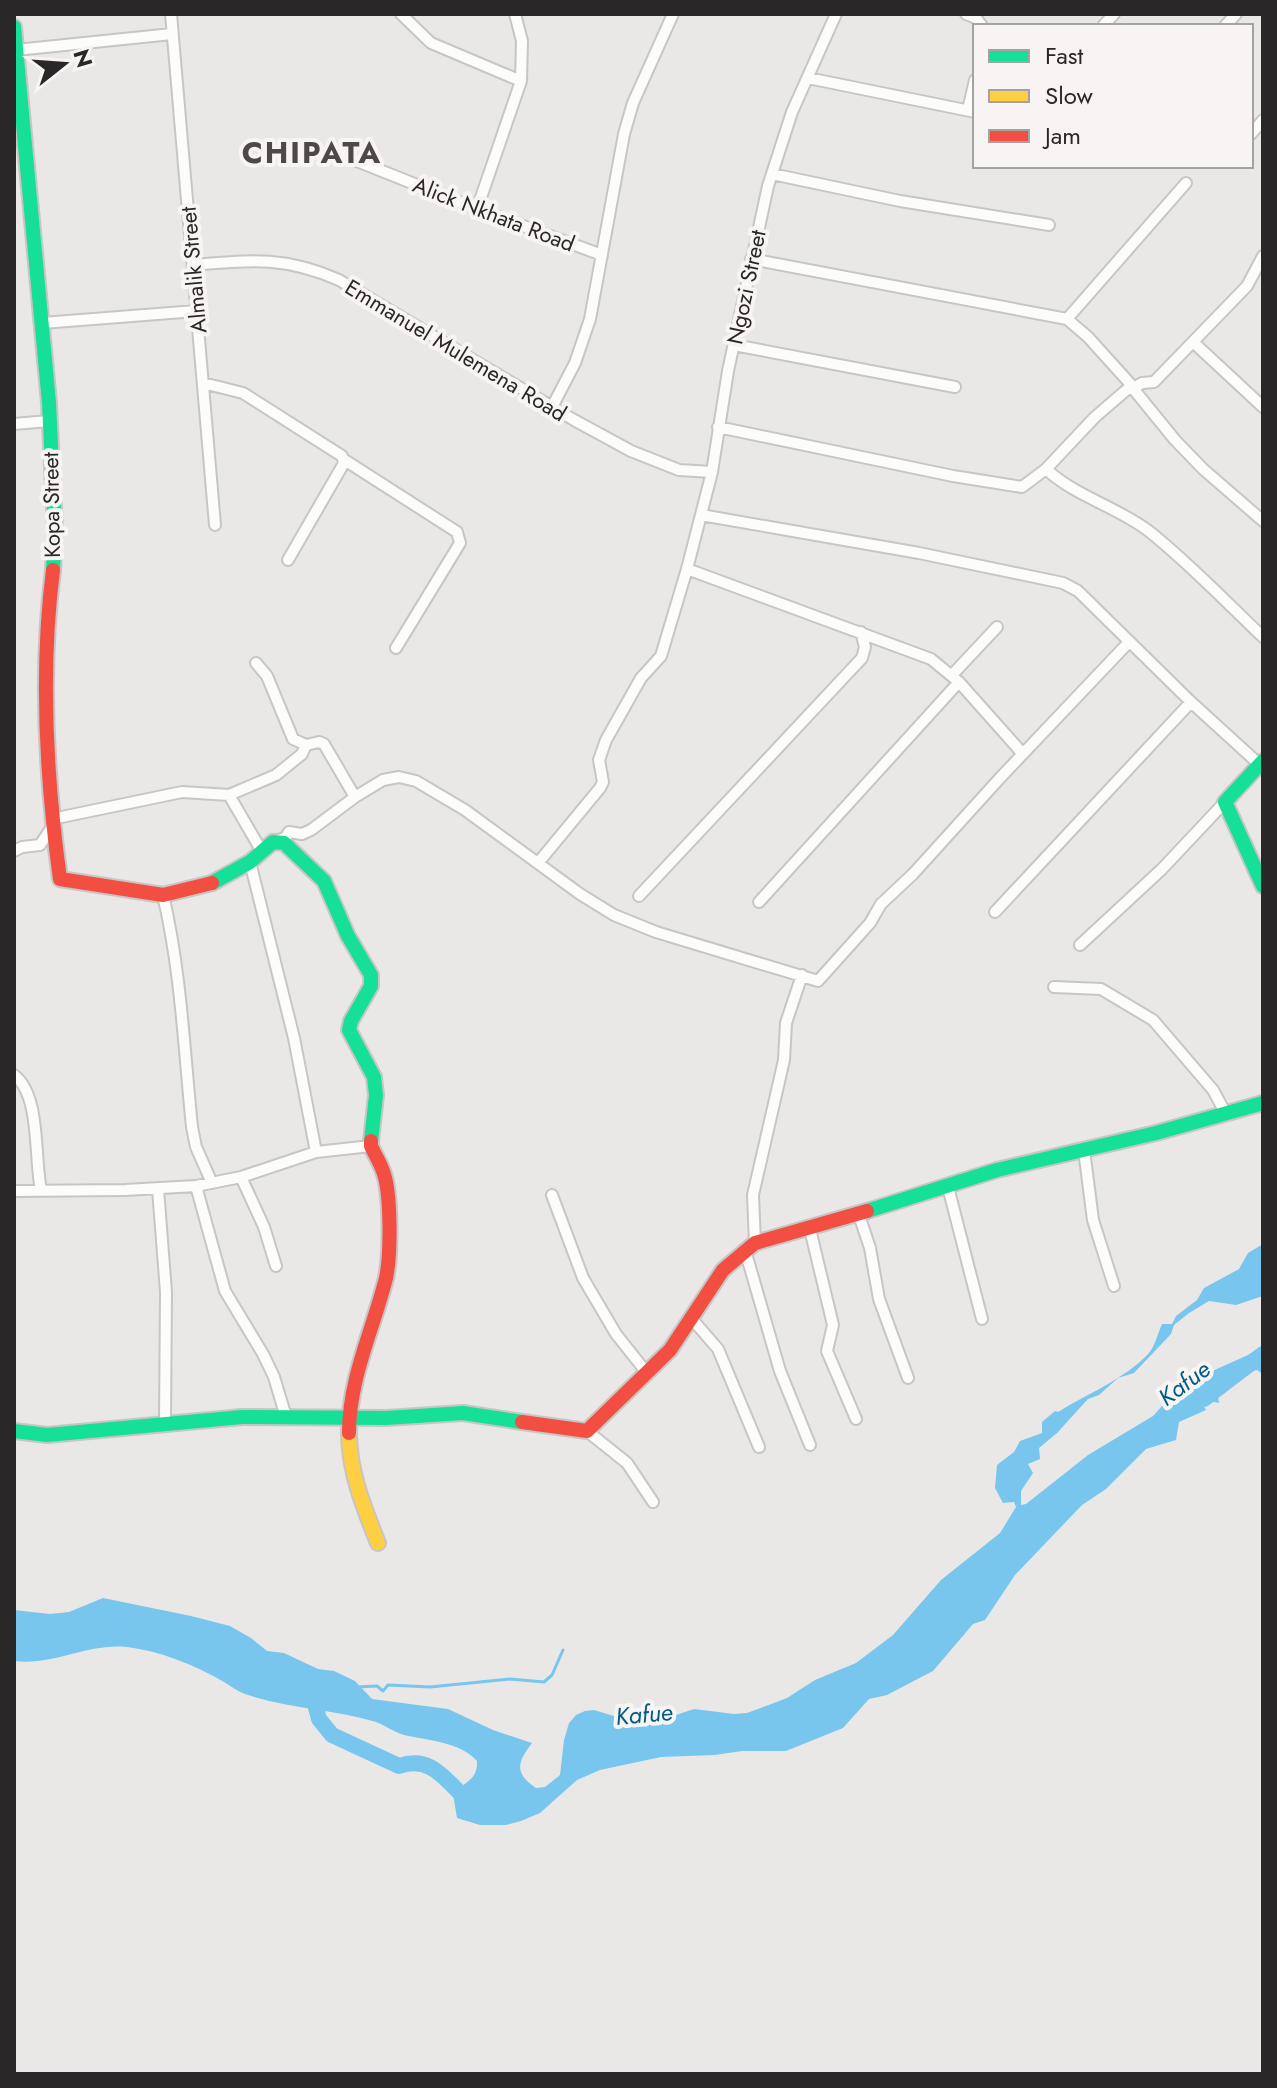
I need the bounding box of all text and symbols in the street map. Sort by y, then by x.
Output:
north arrow [24,24,104,104]
legend [973,24,1253,168]
text: Fast [1045,38,1083,73]
text: N [65,45,101,71]
text: Slow [1045,78,1093,113]
text: Jam [1042,118,1081,153]
district label: CHIPATA [242,131,382,174]
street label: Alick Nkhata Road [409,168,579,260]
street label: Almalik Street [171,205,214,335]
street label: Ngozi Street [718,226,774,347]
street label: Emmanuel Mulemena Road [339,271,573,429]
street label: Kopa Street [34,451,68,558]
water label: Kafue [1151,1352,1217,1414]
water label: Kafue [614,1694,674,1734]

